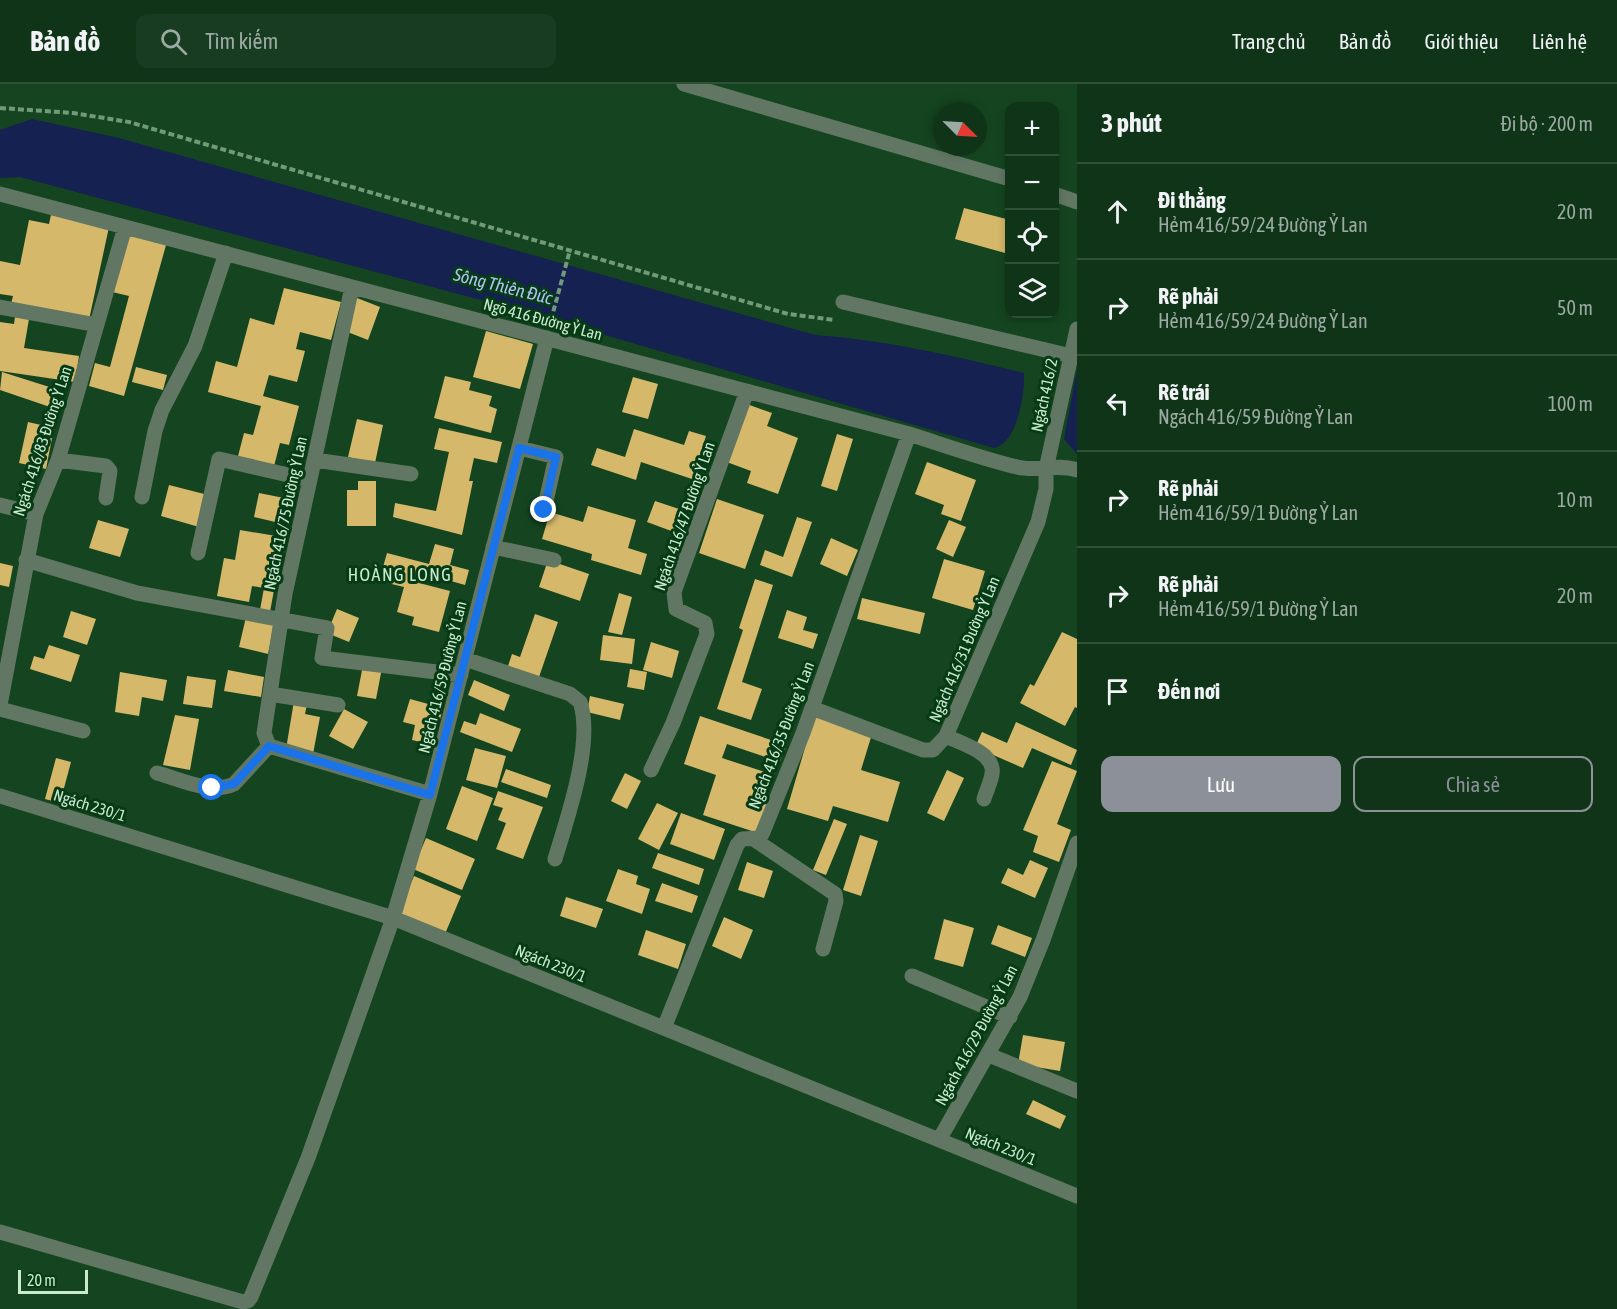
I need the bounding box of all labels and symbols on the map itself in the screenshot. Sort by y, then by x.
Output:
north arrow [933,102,987,156]
water label: Sông Thiên Đức [451,263,555,308]
street label: Ngõ 416 Đường Ỷ Lan [481,294,605,344]
street label: Ngách 416/2 [1027,357,1062,434]
street label: Ngách 416/83 Đường Ỷ Lan [8,364,76,518]
street label: Ngách 416/75 Đường Ỷ Lan [259,434,311,592]
street label: Ngách 416/47 Đường Ỷ Lan [649,439,719,593]
route end [530,496,556,522]
district label: HOÀNG LONG [348,564,452,585]
street label: Ngách 416/31 Đường Ỷ Lan [924,573,1004,725]
street label: Ngách 416/59 Đường Ỷ Lan [413,599,471,755]
street label: Ngách 416/35 Đường Ỷ Lan [744,658,818,812]
route start [198,774,224,800]
street label: Ngách 230/1 [51,785,128,825]
street label: Ngách 230/1 [513,941,589,986]
street label: Ngách 416/29 Đường Ỷ Lan [930,961,1022,1109]
street label: Ngách 230/1 [963,1124,1039,1169]
scale bar [18,1267,88,1294]

